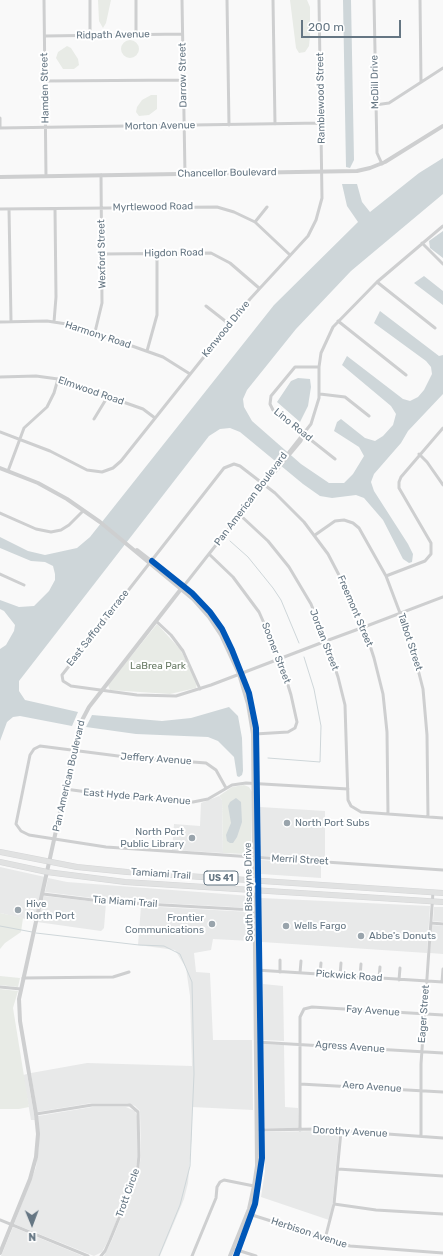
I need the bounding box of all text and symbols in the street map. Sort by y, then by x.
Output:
scale bar [303,12,403,38]
text: 200 m [308,20,344,34]
street label: Ridpath Avenue [76,28,150,42]
street label: Darrow Street [176,42,190,108]
street label: Ramblewood Street [314,52,328,144]
street label: Hamden Street [38,53,52,123]
street label: McDill Drive [369,55,381,109]
street label: Morton Avenue [125,119,195,133]
street label: Chancellor Boulevard [177,166,277,180]
street label: Myrtlewood Road [113,200,193,214]
street label: Wexford Street [95,219,109,289]
street label: Higdon Road [144,246,204,260]
street label: Kenwood Drive [200,298,252,360]
street label: Harmony Road [63,319,133,351]
street label: Elmwood Road [57,374,125,408]
street label: Lino Road [271,406,315,444]
street label: Pan American Boulevard [212,450,290,548]
street label: Freemont Street [335,573,375,649]
street label: East Safford Terrace [64,587,132,669]
street label: Jordan Street [307,608,341,672]
street label: Talbot Street [395,612,425,672]
street label: Sooner Street [259,621,293,685]
park label: LaBrea Park [130,660,186,672]
street label: Pan American Boulevard [50,719,88,833]
street label: Jeffery Avenue [120,751,192,767]
street label: East Hyde Park Avenue [83,786,191,808]
place label: North Port Subs [295,817,369,829]
marker: North Port Subs [282,818,292,828]
place label: North Port Public Library [120,826,184,850]
marker: North Port Public Library [187,833,197,843]
street label: South Biscayne Drive [242,842,256,942]
street label: Merril Street [271,853,329,867]
street label: Tamiami Trail [131,866,191,882]
road number: US 41 [204,871,238,885]
street label: Tia Miami Trail [92,894,158,910]
place label: Hive North Port [26,898,75,922]
marker: Hive North Port [13,905,23,915]
place label: Frontier Communications [125,912,204,936]
marker: Frontier Communications [207,919,217,929]
place label: Wells Fargo [294,920,346,932]
marker: Wells Fargo [281,921,291,931]
place label: Abbe's Donuts [369,930,436,942]
marker: Abbe's Donuts [356,931,366,941]
street label: Pickwick Road [315,968,383,984]
street label: Eager Street [416,984,432,1044]
street label: Fay Avenue [346,1003,400,1019]
street label: Agress Avenue [315,1039,385,1055]
street label: Aero Avenue [342,1079,402,1095]
street label: Dorothy Avenue [312,1124,388,1140]
street label: Trott Circle [114,1167,142,1219]
north arrow [12,1204,52,1244]
street label: Herbison Avenue [269,1215,349,1251]
text: N [28,1230,36,1243]

